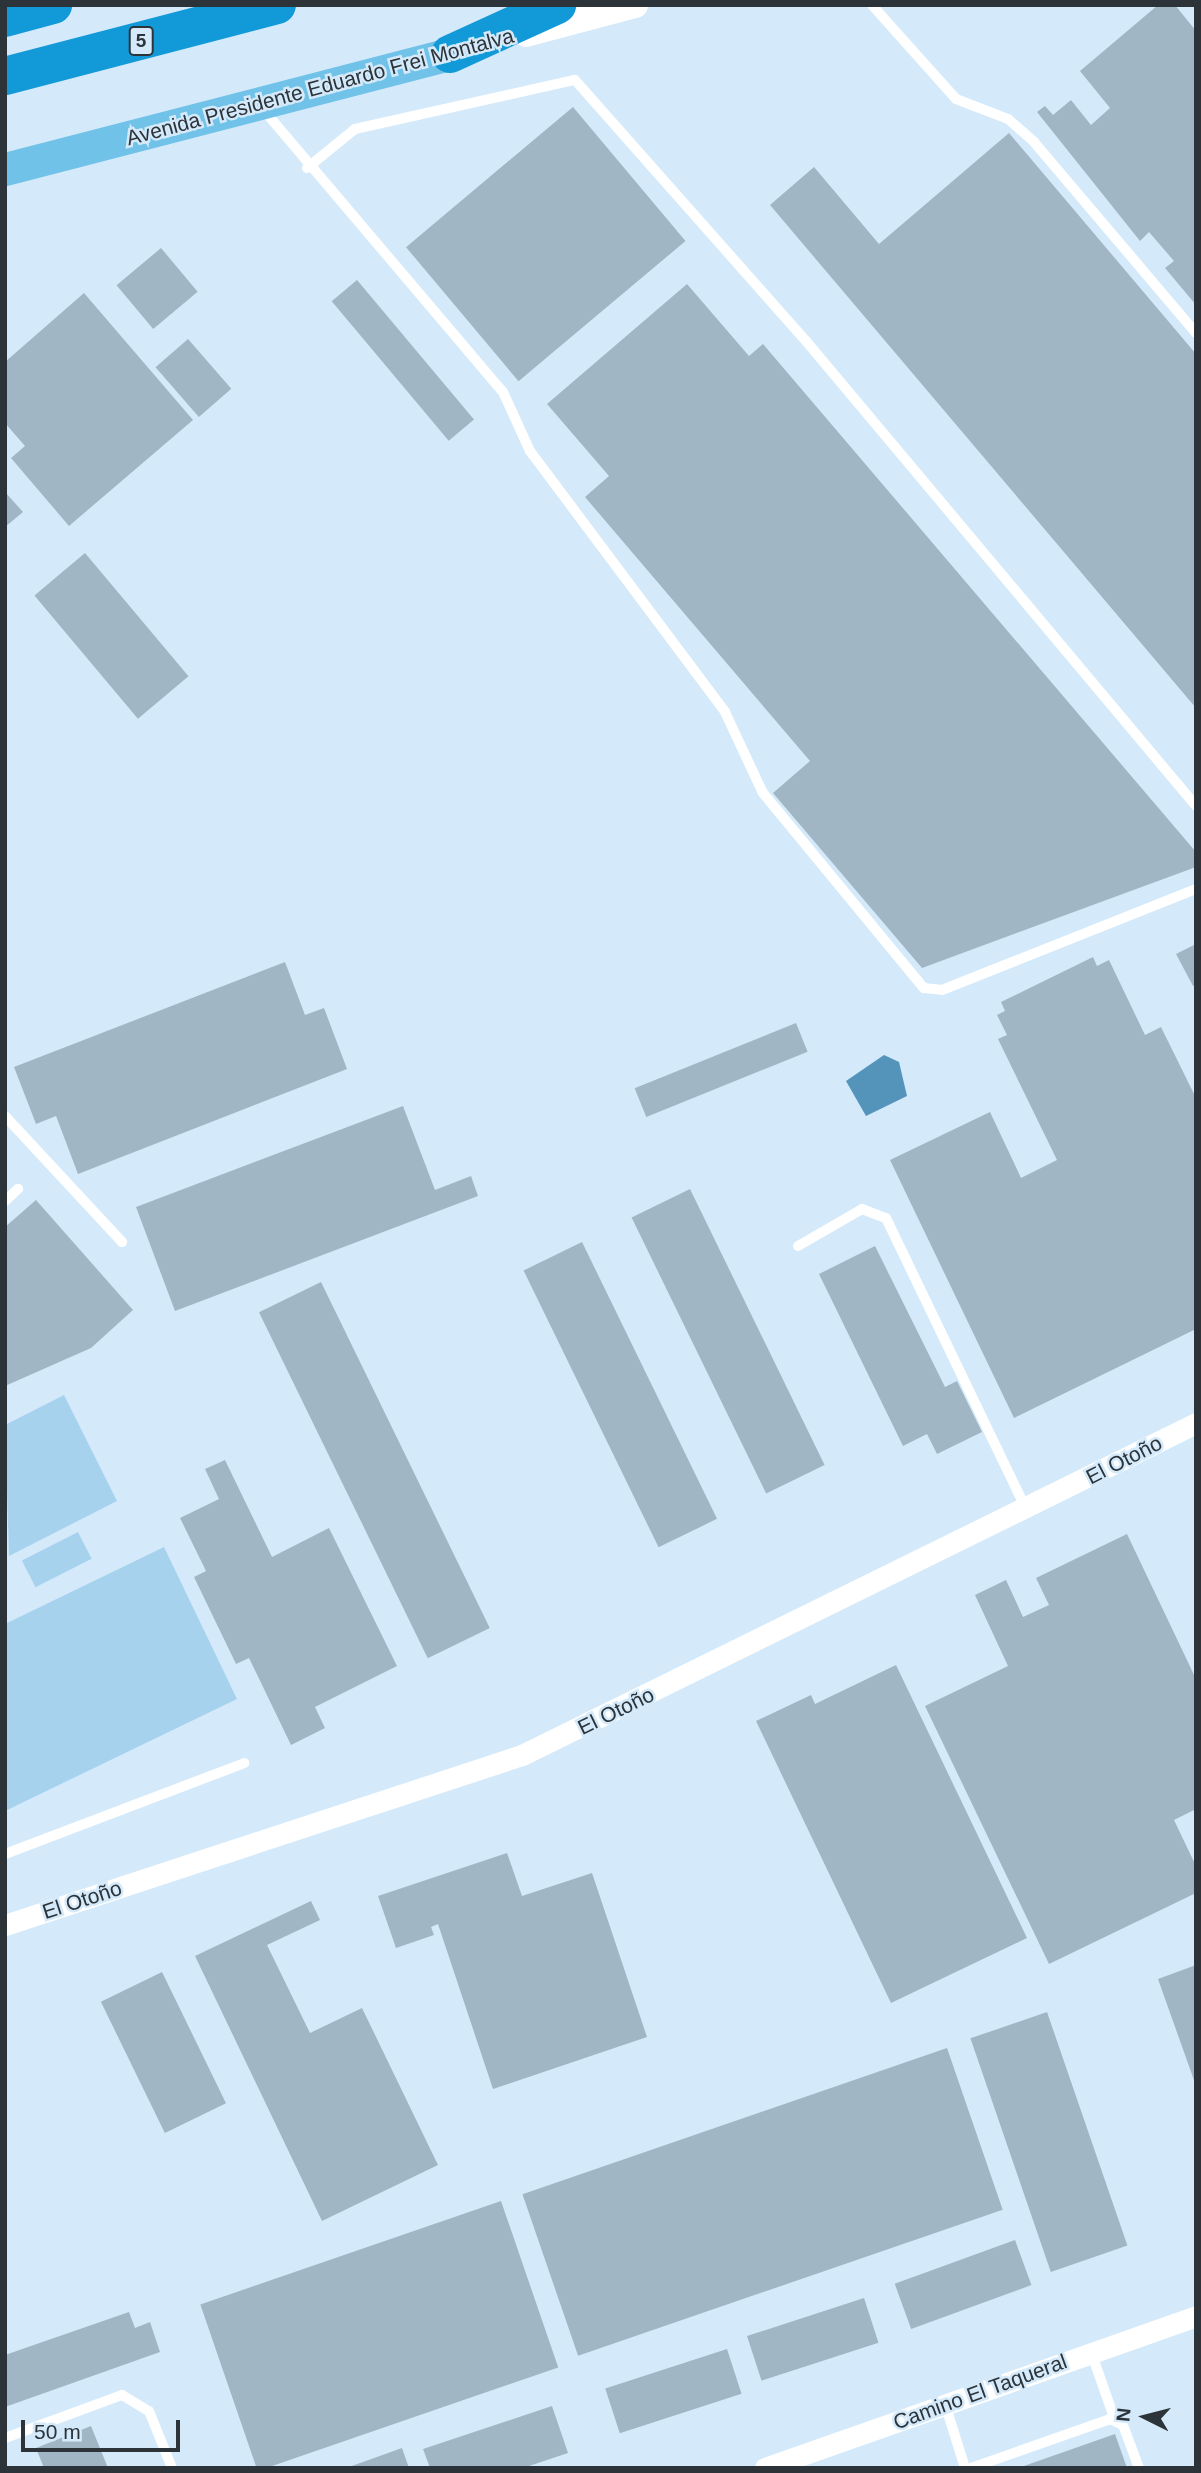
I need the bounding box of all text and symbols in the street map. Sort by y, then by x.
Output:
street label: Avenida Presidente Eduardo Frei Montalva [124,23,516,151]
road number: 5 [127,25,155,56]
street label: El Otoño [1082,1430,1166,1490]
street label: El Otoño [574,1682,658,1740]
street label: El Otoño [39,1875,125,1925]
street label: Camino El Taqueral [890,2349,1070,2435]
north arrow [1110,2382,1180,2452]
scale bar [24,2406,184,2450]
text: N [1112,2407,1135,2423]
text: 50 m [34,2420,81,2443]

